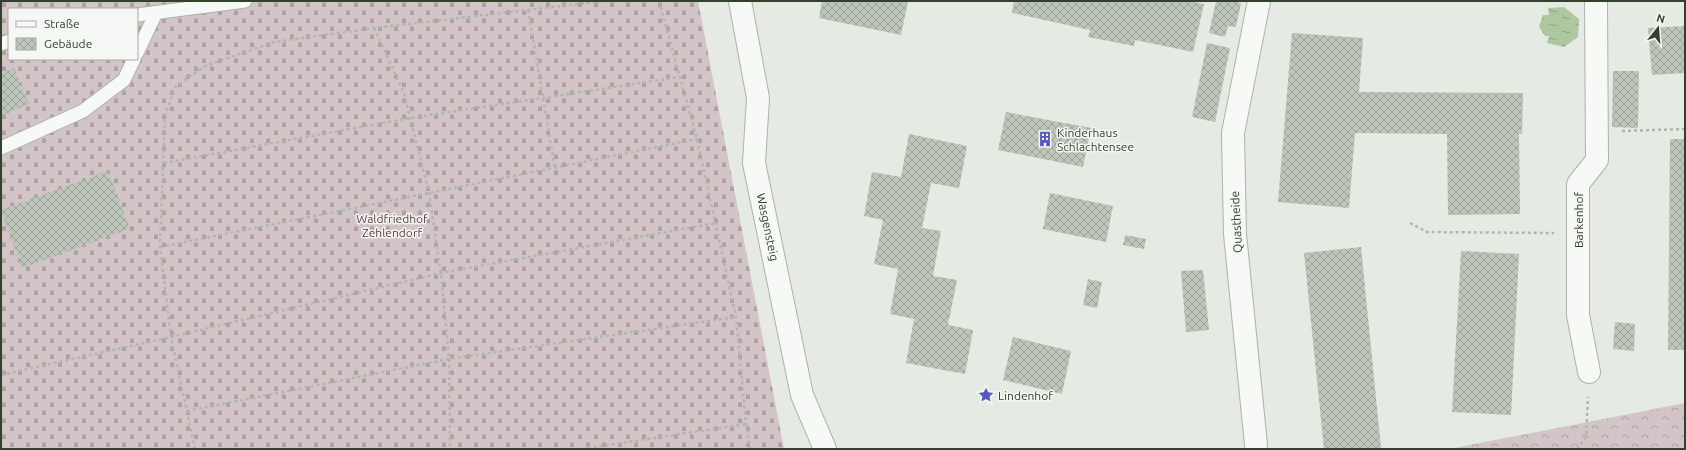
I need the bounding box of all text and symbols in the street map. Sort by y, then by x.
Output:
legend [8,8,138,60]
north arrow [1638,8,1678,48]
text: N [1655,11,1667,25]
text: Straße [44,17,80,30]
text: Gebäude [44,37,92,50]
place label: Kinderhaus Schlachtensee [1057,126,1134,153]
building icon: Kinderhaus Schlachtensee [1036,130,1054,148]
street label: Quastheide [1228,191,1244,253]
street label: Wasgensteig [754,192,782,262]
street label: Barkenhof [1572,192,1585,248]
park label: Waldfriedhof Zehlendorf [356,212,428,239]
place icon: Lindenhof [977,386,995,404]
place label: Lindenhof [998,389,1053,402]

